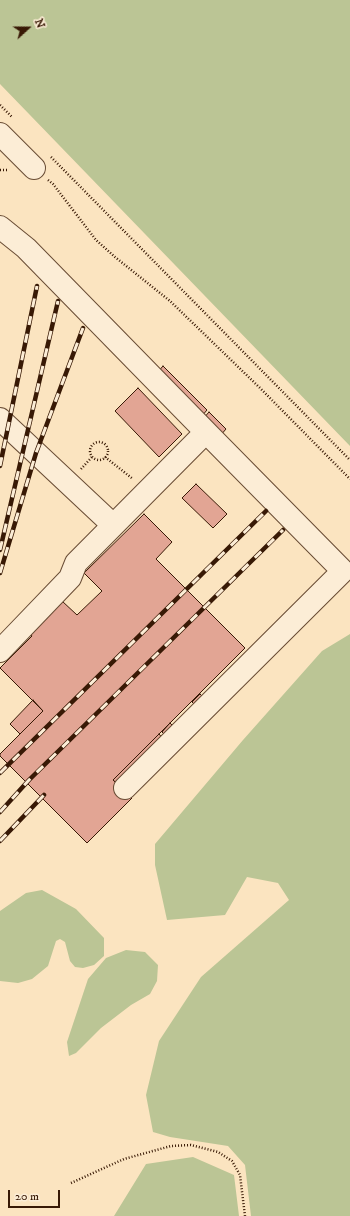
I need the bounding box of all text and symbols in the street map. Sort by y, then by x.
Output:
north arrow [8,8,48,48]
text: N [31,17,47,30]
scale bar [10,1182,62,1208]
text: 20 m [15,1189,39,1204]

